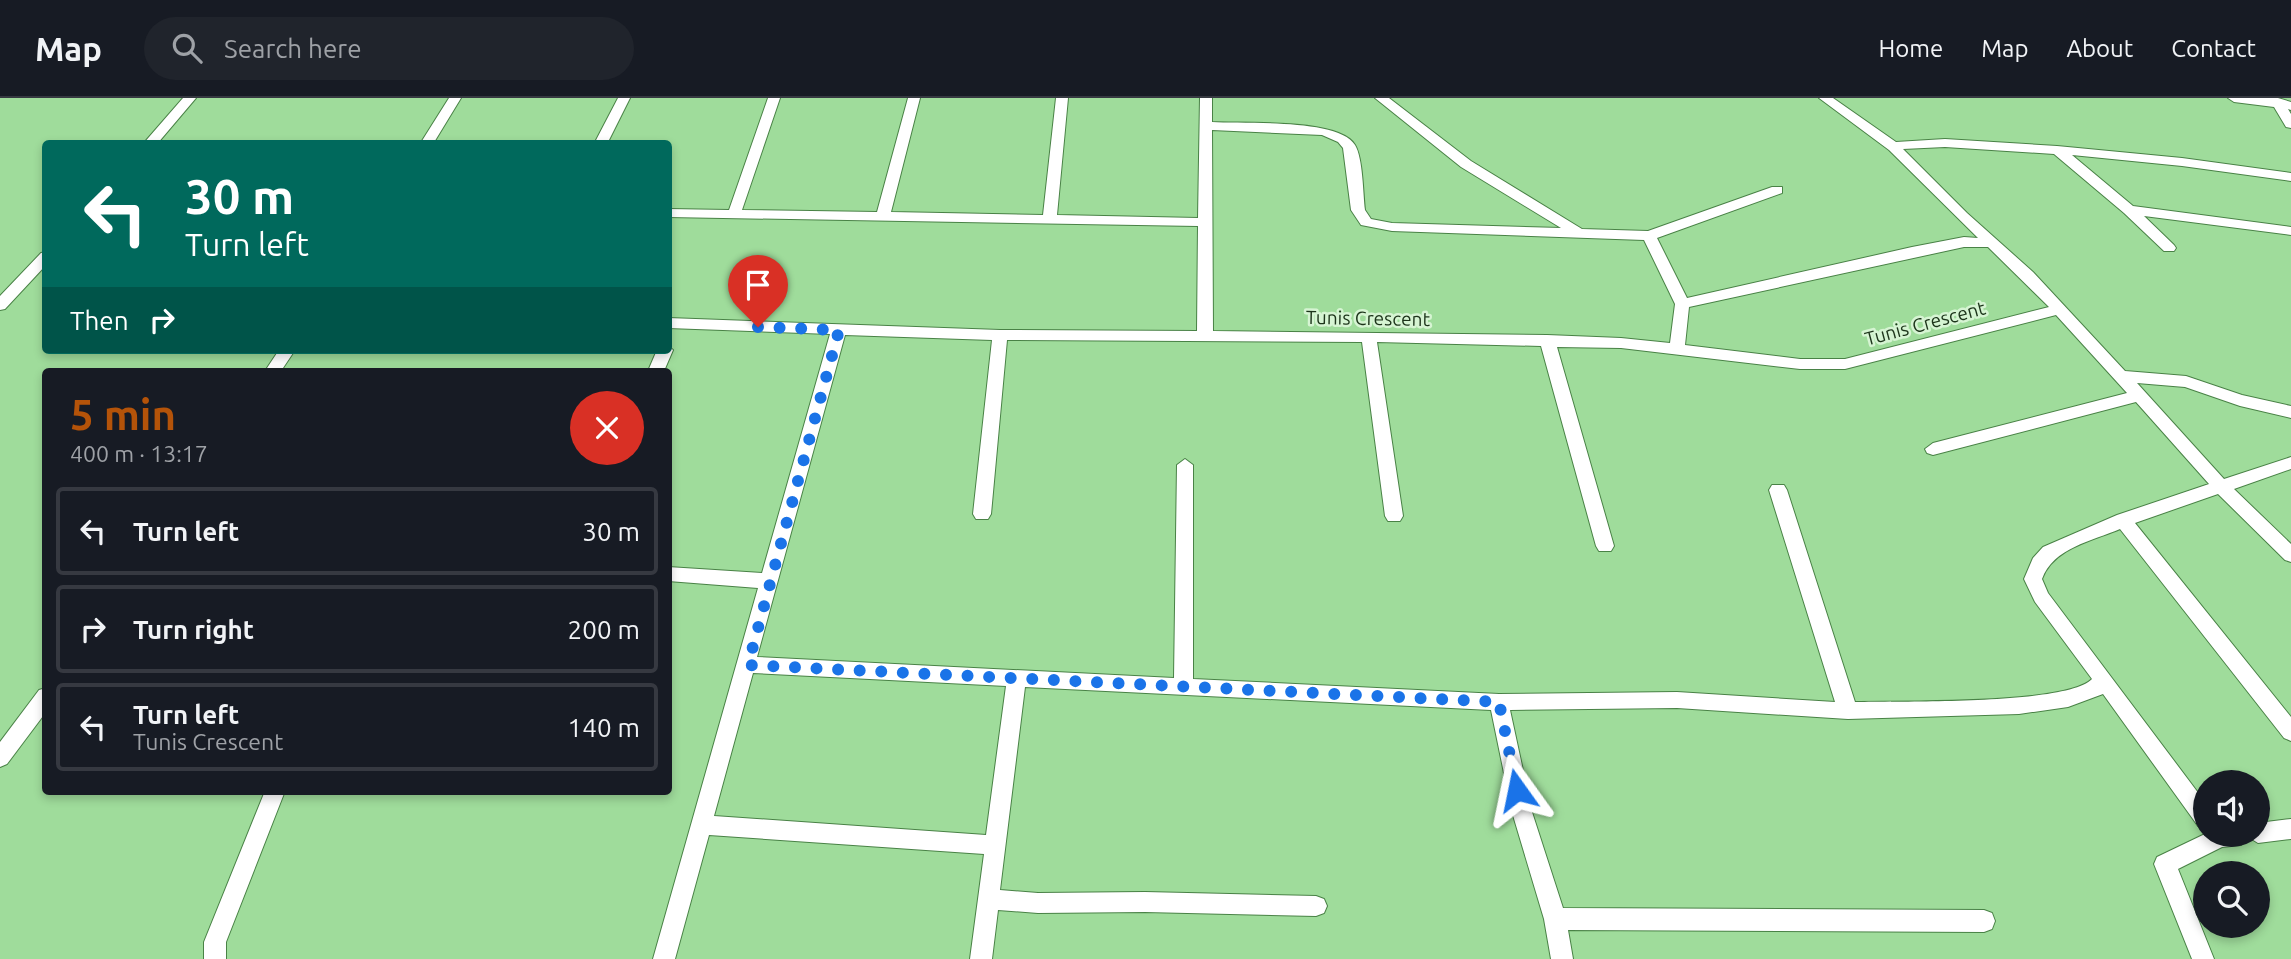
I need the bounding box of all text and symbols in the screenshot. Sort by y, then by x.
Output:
search box [144,17,634,80]
icon: search [168,29,206,67]
text: Map [35,30,102,67]
text: Search here [224,34,362,63]
text: Home [1878,35,1943,62]
text: Map [1981,35,2028,62]
text: About [2066,35,2133,62]
text: Contact [2171,35,2256,62]
icon: left [70,168,161,259]
text: 30 m [185,168,294,223]
text: Turn left [185,226,309,262]
pin [728,255,788,327]
icon: arrive [739,266,777,304]
street label: Tunis Crescent [1862,296,1988,350]
icon: right [143,301,181,339]
text: Then [70,306,129,335]
street label: Tunis Crescent [1306,306,1431,330]
text: 5 min [70,391,176,438]
button: close [570,391,644,465]
text: 400 m · 13:17 [70,441,208,466]
icon: left [74,512,112,550]
text: Turn left [133,517,239,546]
text: 30 m [582,517,640,546]
icon: right [74,610,112,648]
text: Turn right [133,615,254,644]
text: 200 m [568,615,640,644]
text: Turn left [133,700,239,729]
icon: left [74,708,112,746]
text: 140 m [568,713,640,742]
text: Tunis Crescent [133,729,283,754]
position arrow [1480,753,1554,827]
map controls [2193,770,2270,938]
button: sound [2193,770,2270,847]
button: search [2193,861,2270,938]

